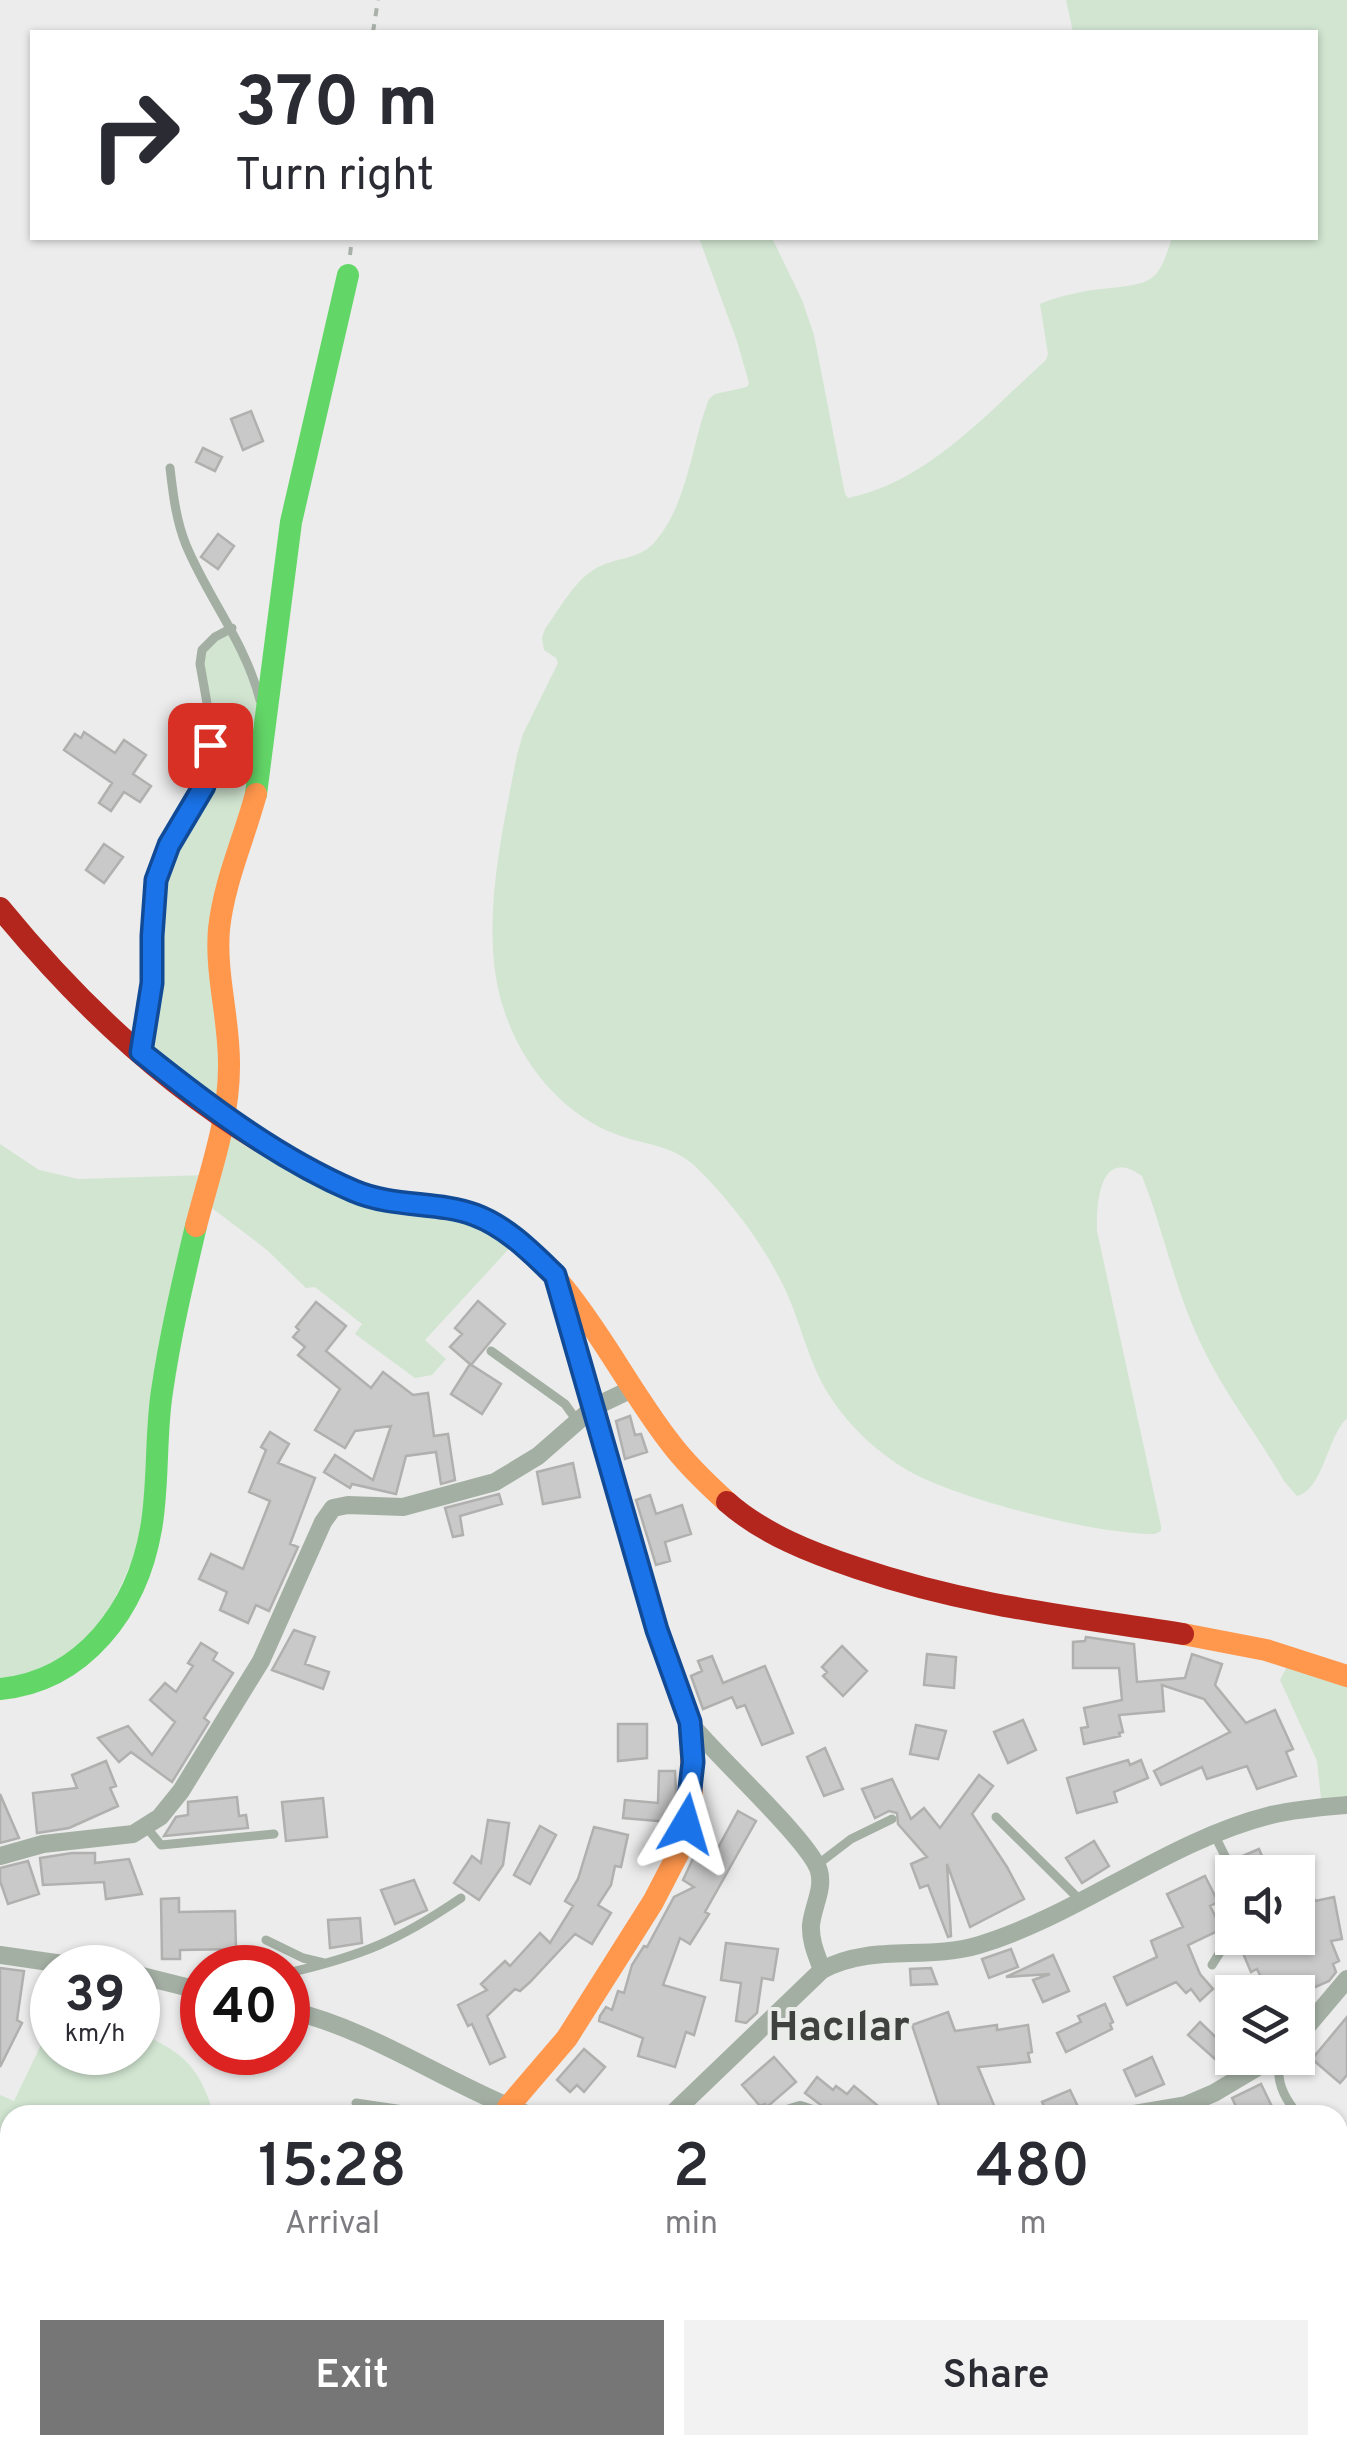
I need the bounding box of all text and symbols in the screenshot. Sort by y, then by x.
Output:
text: 370 m [235,62,438,151]
icon: right [70,70,200,200]
text: Turn right [235,149,434,206]
pin [168,703,253,788]
icon: arrive [183,718,238,773]
position arrow [634,1772,738,1876]
map controls [1215,1855,1315,2075]
button: sound [1215,1855,1315,1955]
speed limit sign: 40 [180,1945,310,2075]
text: 39 [65,1966,125,2029]
button: layers [1215,1975,1315,2075]
district label: Hacılar [768,2003,910,2056]
text: km/h [65,2019,125,2051]
text: 15:28 [258,2132,407,2208]
text: 2 [673,2132,710,2208]
text: 480 [976,2132,1090,2208]
text: Arrival [285,2205,380,2245]
text: min [665,2205,718,2245]
text: m [1019,2205,1047,2245]
button: Exit [40,2320,664,2435]
button: Share [684,2320,1308,2435]

